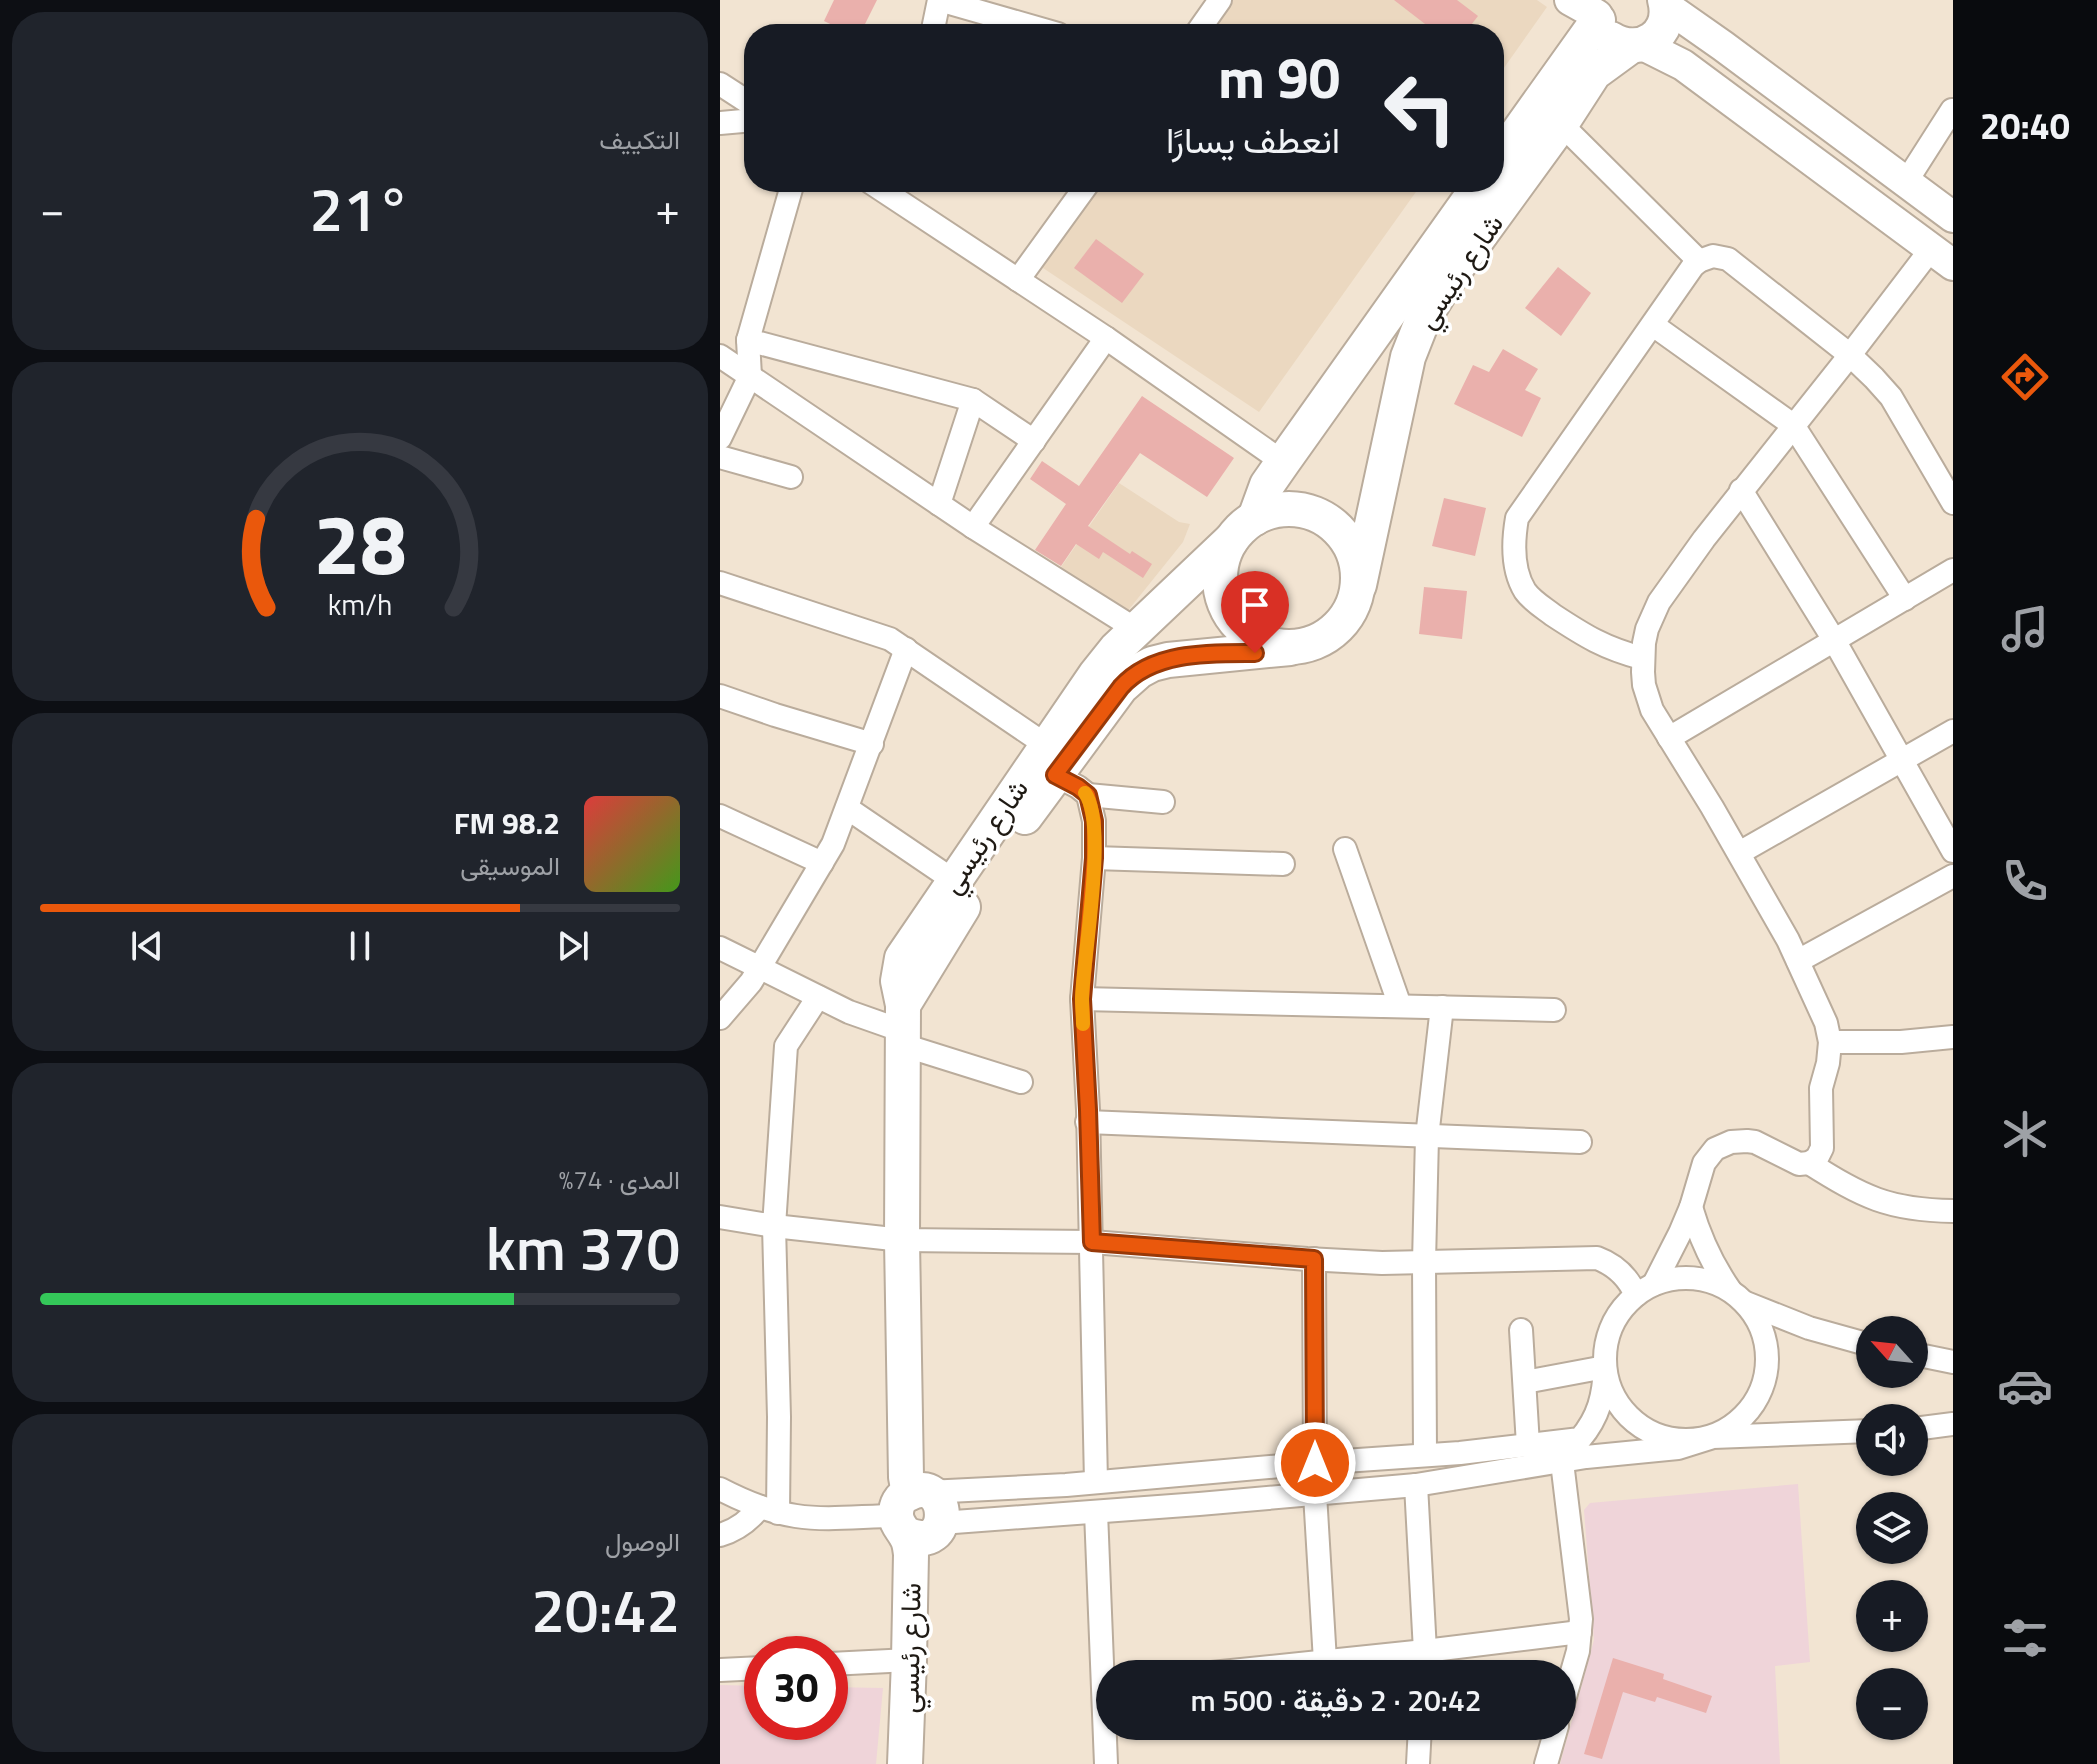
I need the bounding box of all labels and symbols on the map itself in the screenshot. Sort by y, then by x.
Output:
street label: شارع رئيسي [1405,205,1515,338]
pin [1221,571,1289,653]
street label: شارع رئيسي [930,770,1040,903]
north arrow [1856,1316,1928,1388]
position arrow [1273,1421,1357,1505]
street label: شارع رئيسي [886,1582,934,1714]
speed limit sign: 30 [744,1636,848,1740]

